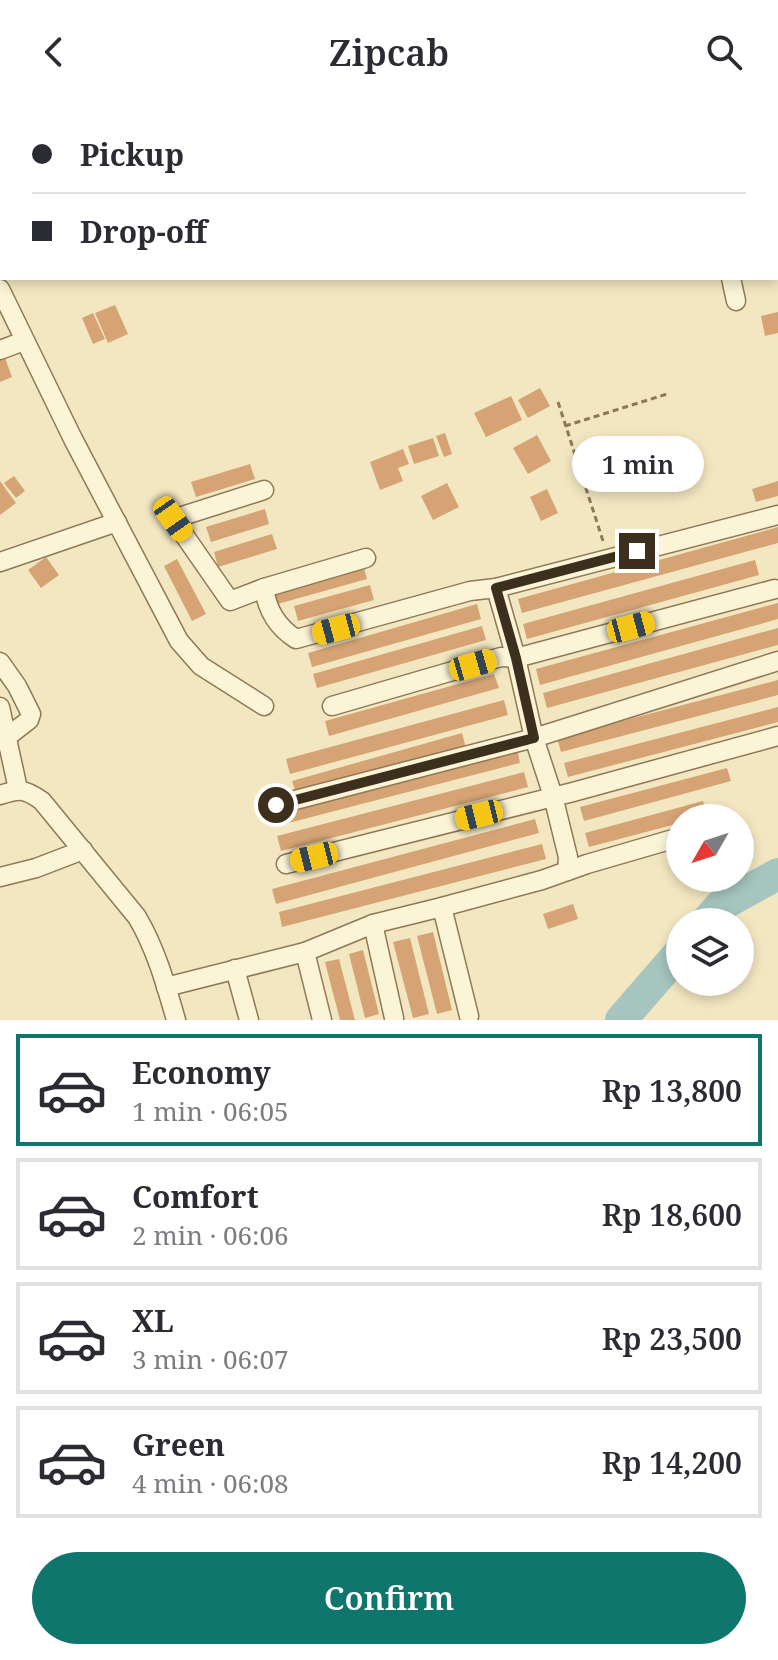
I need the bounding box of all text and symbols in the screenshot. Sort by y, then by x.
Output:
text: Zipcab [329,28,449,77]
icon: back [32,30,76,74]
icon: search [702,30,746,74]
text: Pickup [80,134,184,175]
text: Drop-off [80,211,207,252]
callout: 1 min [571,435,703,491]
text: 1 min [602,446,674,482]
car [149,492,197,546]
route end [619,533,655,569]
car [605,609,657,645]
car [310,611,362,647]
car [447,647,499,683]
route start [258,787,294,823]
car [453,798,505,832]
north arrow [666,804,754,892]
map controls [666,804,754,996]
car [288,840,340,874]
button: layers [666,908,754,996]
text: Economy [132,1052,271,1093]
icon: car [36,1054,108,1126]
text: Rp 13,800 [602,1070,742,1111]
text: 1 min · 06:05 [132,1093,289,1129]
text: Comfort [132,1176,259,1217]
icon: car [36,1178,108,1250]
text: Rp 18,600 [602,1194,742,1235]
text: 2 min · 06:06 [132,1217,289,1253]
text: XL [132,1300,174,1341]
icon: car [36,1302,108,1374]
text: Rp 23,500 [602,1318,742,1359]
text: 3 min · 06:07 [132,1341,289,1377]
text: Green [132,1424,225,1465]
icon: car [36,1426,108,1498]
text: Rp 14,200 [602,1442,742,1483]
text: 4 min · 06:08 [132,1465,289,1501]
button: Confirm [32,1552,746,1644]

